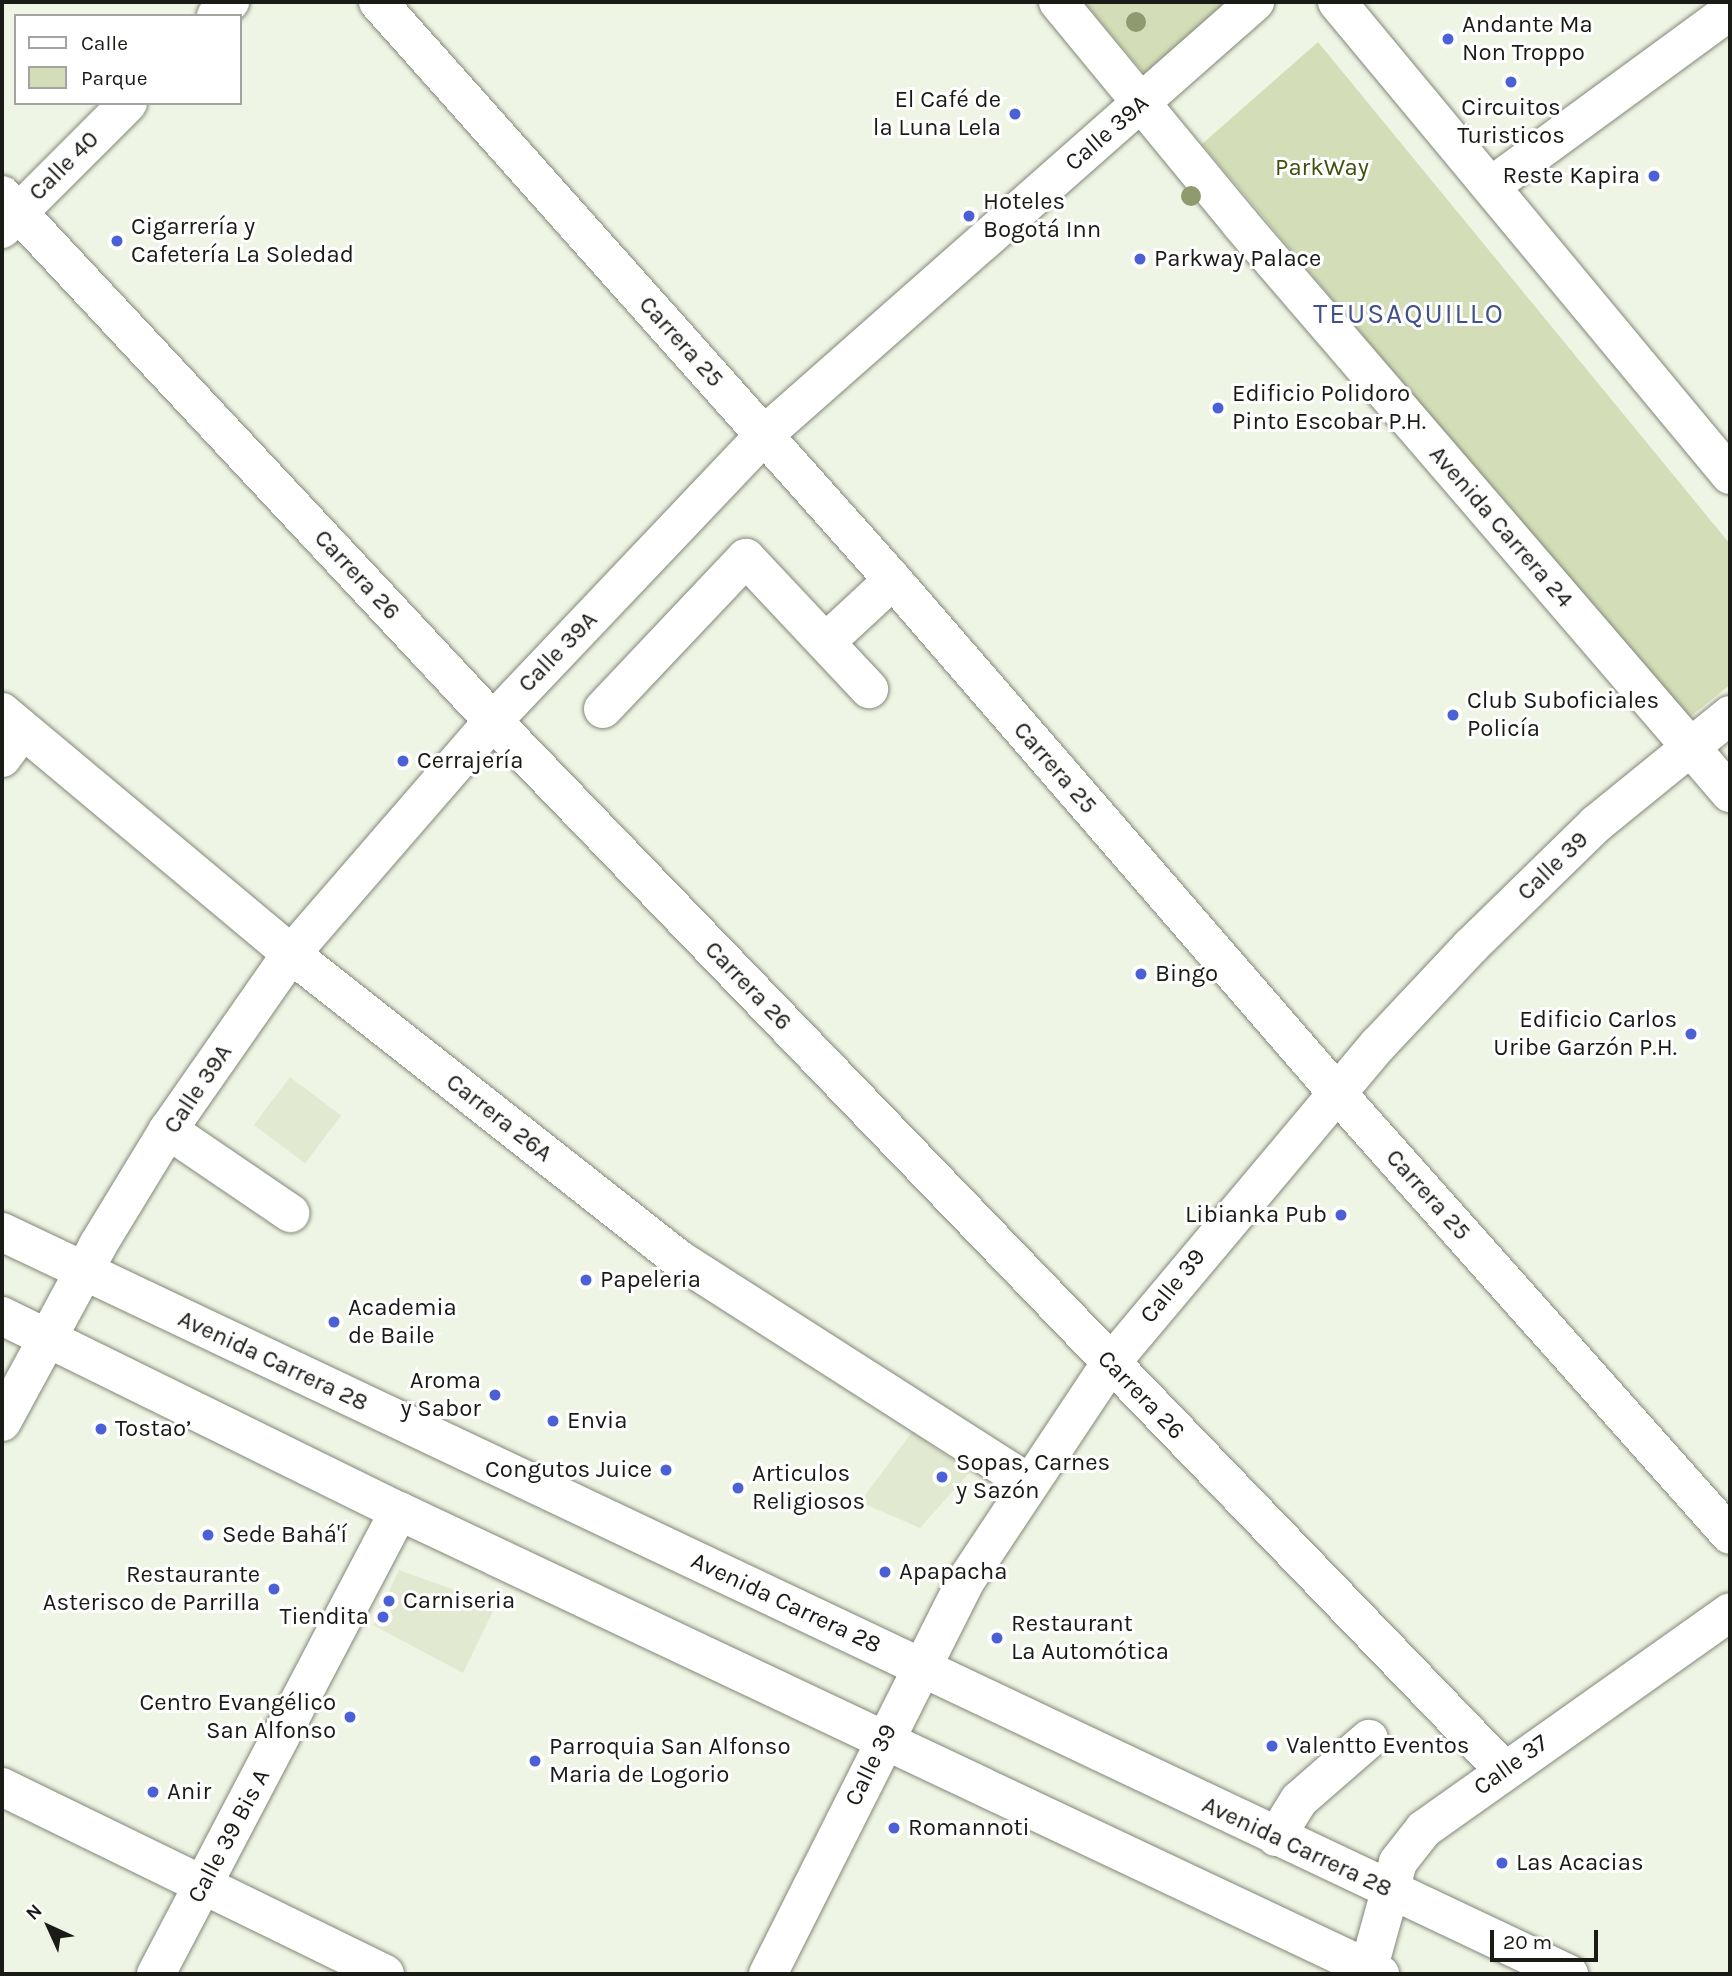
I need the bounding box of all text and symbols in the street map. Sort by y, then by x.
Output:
place label: Andante Ma Non Troppo [1462,11,1593,67]
legend [14,14,242,105]
text: Calle [81,31,128,55]
marker: Andante Ma Non Troppo [1440,31,1456,47]
text: Parque [81,66,148,90]
marker: Circuitos Turisticos [1503,74,1519,90]
place label: El Café de la Luna Lela [873,86,1001,142]
street label: Calle 39A [1059,89,1155,177]
place label: Circuitos Turisticos [1457,94,1565,150]
marker: El Café de la Luna Lela [1007,106,1023,122]
street label: Calle 40 [23,125,105,207]
park label: ParkWay [1275,154,1369,182]
place label: Reste Kapira [1502,162,1640,190]
marker: Reste Kapira [1646,168,1662,184]
place label: Hoteles Bogotá Inn [983,188,1101,244]
marker: Hoteles Bogotá Inn [961,208,977,224]
place label: Cigarrería y Cafetería La Soledad [131,213,354,269]
marker: Cigarrería y Cafetería La Soledad [109,233,125,249]
place label: Parkway Palace [1154,245,1321,273]
marker: Parkway Palace [1132,251,1148,267]
street label: Carrera 25 [633,291,729,393]
district label: TEUSAQUILLO [1315,297,1503,331]
place label: Edificio Polidoro Pinto Escobar P.H. [1232,380,1426,436]
marker: Edificio Polidoro Pinto Escobar P.H. [1210,400,1226,416]
street label: Avenida Carrera 24 [1423,440,1579,614]
street label: Carrera 26 [308,524,406,626]
street label: Calle 39A [512,606,604,698]
place label: Club Suboficiales Policía [1467,687,1659,743]
marker: Club Suboficiales Policía [1445,707,1461,723]
street label: Carrera 25 [1007,716,1103,820]
place label: Cerrajería [417,747,523,775]
marker: Cerrajería [395,753,411,769]
street label: Calle 39 [1512,825,1594,907]
street label: Carrera 26 [698,935,798,1037]
place label: Bingo [1155,960,1218,988]
marker: Bingo [1133,966,1149,982]
place label: Edificio Carlos Uribe Garzón P.H. [1493,1006,1677,1062]
marker: Edificio Carlos Uribe Garzón P.H. [1683,1026,1699,1042]
street label: Calle 39A [158,1039,238,1139]
street label: Carrera 26A [440,1068,558,1168]
street label: Carrera 25 [1380,1144,1476,1246]
place label: Libianka Pub [1185,1201,1327,1229]
marker: Libianka Pub [1333,1207,1349,1223]
street label: Calle 39 [1134,1243,1212,1329]
place label: Papeleria [600,1266,701,1294]
marker: Papeleria [578,1272,594,1288]
place label: Academia de Baile [348,1294,457,1350]
street label: Avenida Carrera 28 [173,1304,373,1418]
marker: Academia de Baile [326,1314,342,1330]
street label: Carrera 26 [1091,1344,1191,1446]
place label: Aroma y Sabor [400,1367,481,1423]
marker: Aroma y Sabor [487,1387,503,1403]
place label: Envia [567,1407,627,1435]
marker: Envia [545,1413,561,1429]
place label: Tostao’ [115,1415,191,1443]
marker: Tostao’ [93,1421,109,1437]
place label: Sopas, Carnes y Sazón [956,1449,1110,1505]
place label: Congutos Juice [485,1456,652,1484]
place label: Articulos Religiosos [752,1460,865,1516]
marker: Congutos Juice [658,1462,674,1478]
marker: Sopas, Carnes y Sazón [934,1469,950,1485]
marker: Articulos Religiosos [730,1480,746,1496]
place label: Sede Bahá'í [222,1521,347,1549]
marker: Sede Bahá'í [200,1527,216,1543]
street label: Avenida Carrera 28 [686,1546,886,1660]
place label: Apapacha [899,1558,1007,1586]
place label: Restaurante Asterisco de Parrilla [43,1561,260,1617]
marker: Apapacha [877,1564,893,1580]
marker: Restaurante Asterisco de Parrilla [266,1581,282,1597]
place label: Carniseria [403,1587,515,1615]
marker: Carniseria [381,1593,397,1609]
place label: Tiendita [279,1603,369,1631]
marker: Tiendita [375,1609,391,1625]
place label: Restaurant La Automótica [1011,1610,1169,1666]
marker: Restaurant La Automótica [989,1630,1005,1646]
place label: Centro Evangélico San Alfonso [139,1689,336,1745]
marker: Centro Evangélico San Alfonso [342,1709,358,1725]
street label: Calle 39 [839,1719,903,1811]
street label: Calle 37 [1468,1728,1554,1802]
place label: Valentto Eventos [1286,1732,1469,1760]
place label: Parroquia San Alfonso Maria de Logorio [549,1733,791,1789]
marker: Valentto Eventos [1264,1738,1280,1754]
marker: Parroquia San Alfonso Maria de Logorio [527,1753,543,1769]
street label: Calle 39 Bis A [182,1764,276,1908]
place label: Anir [167,1778,211,1806]
marker: Anir [145,1784,161,1800]
street label: Avenida Carrera 28 [1197,1790,1397,1904]
place label: Romannoti [908,1814,1030,1842]
marker: Romannoti [886,1820,902,1836]
place label: Las Acacias [1516,1849,1643,1877]
marker: Las Acacias [1494,1855,1510,1871]
north arrow [14,1892,84,1962]
text: N [22,1900,47,1925]
scale bar [1494,1916,1602,1960]
text: 20 m [1503,1930,1552,1954]

